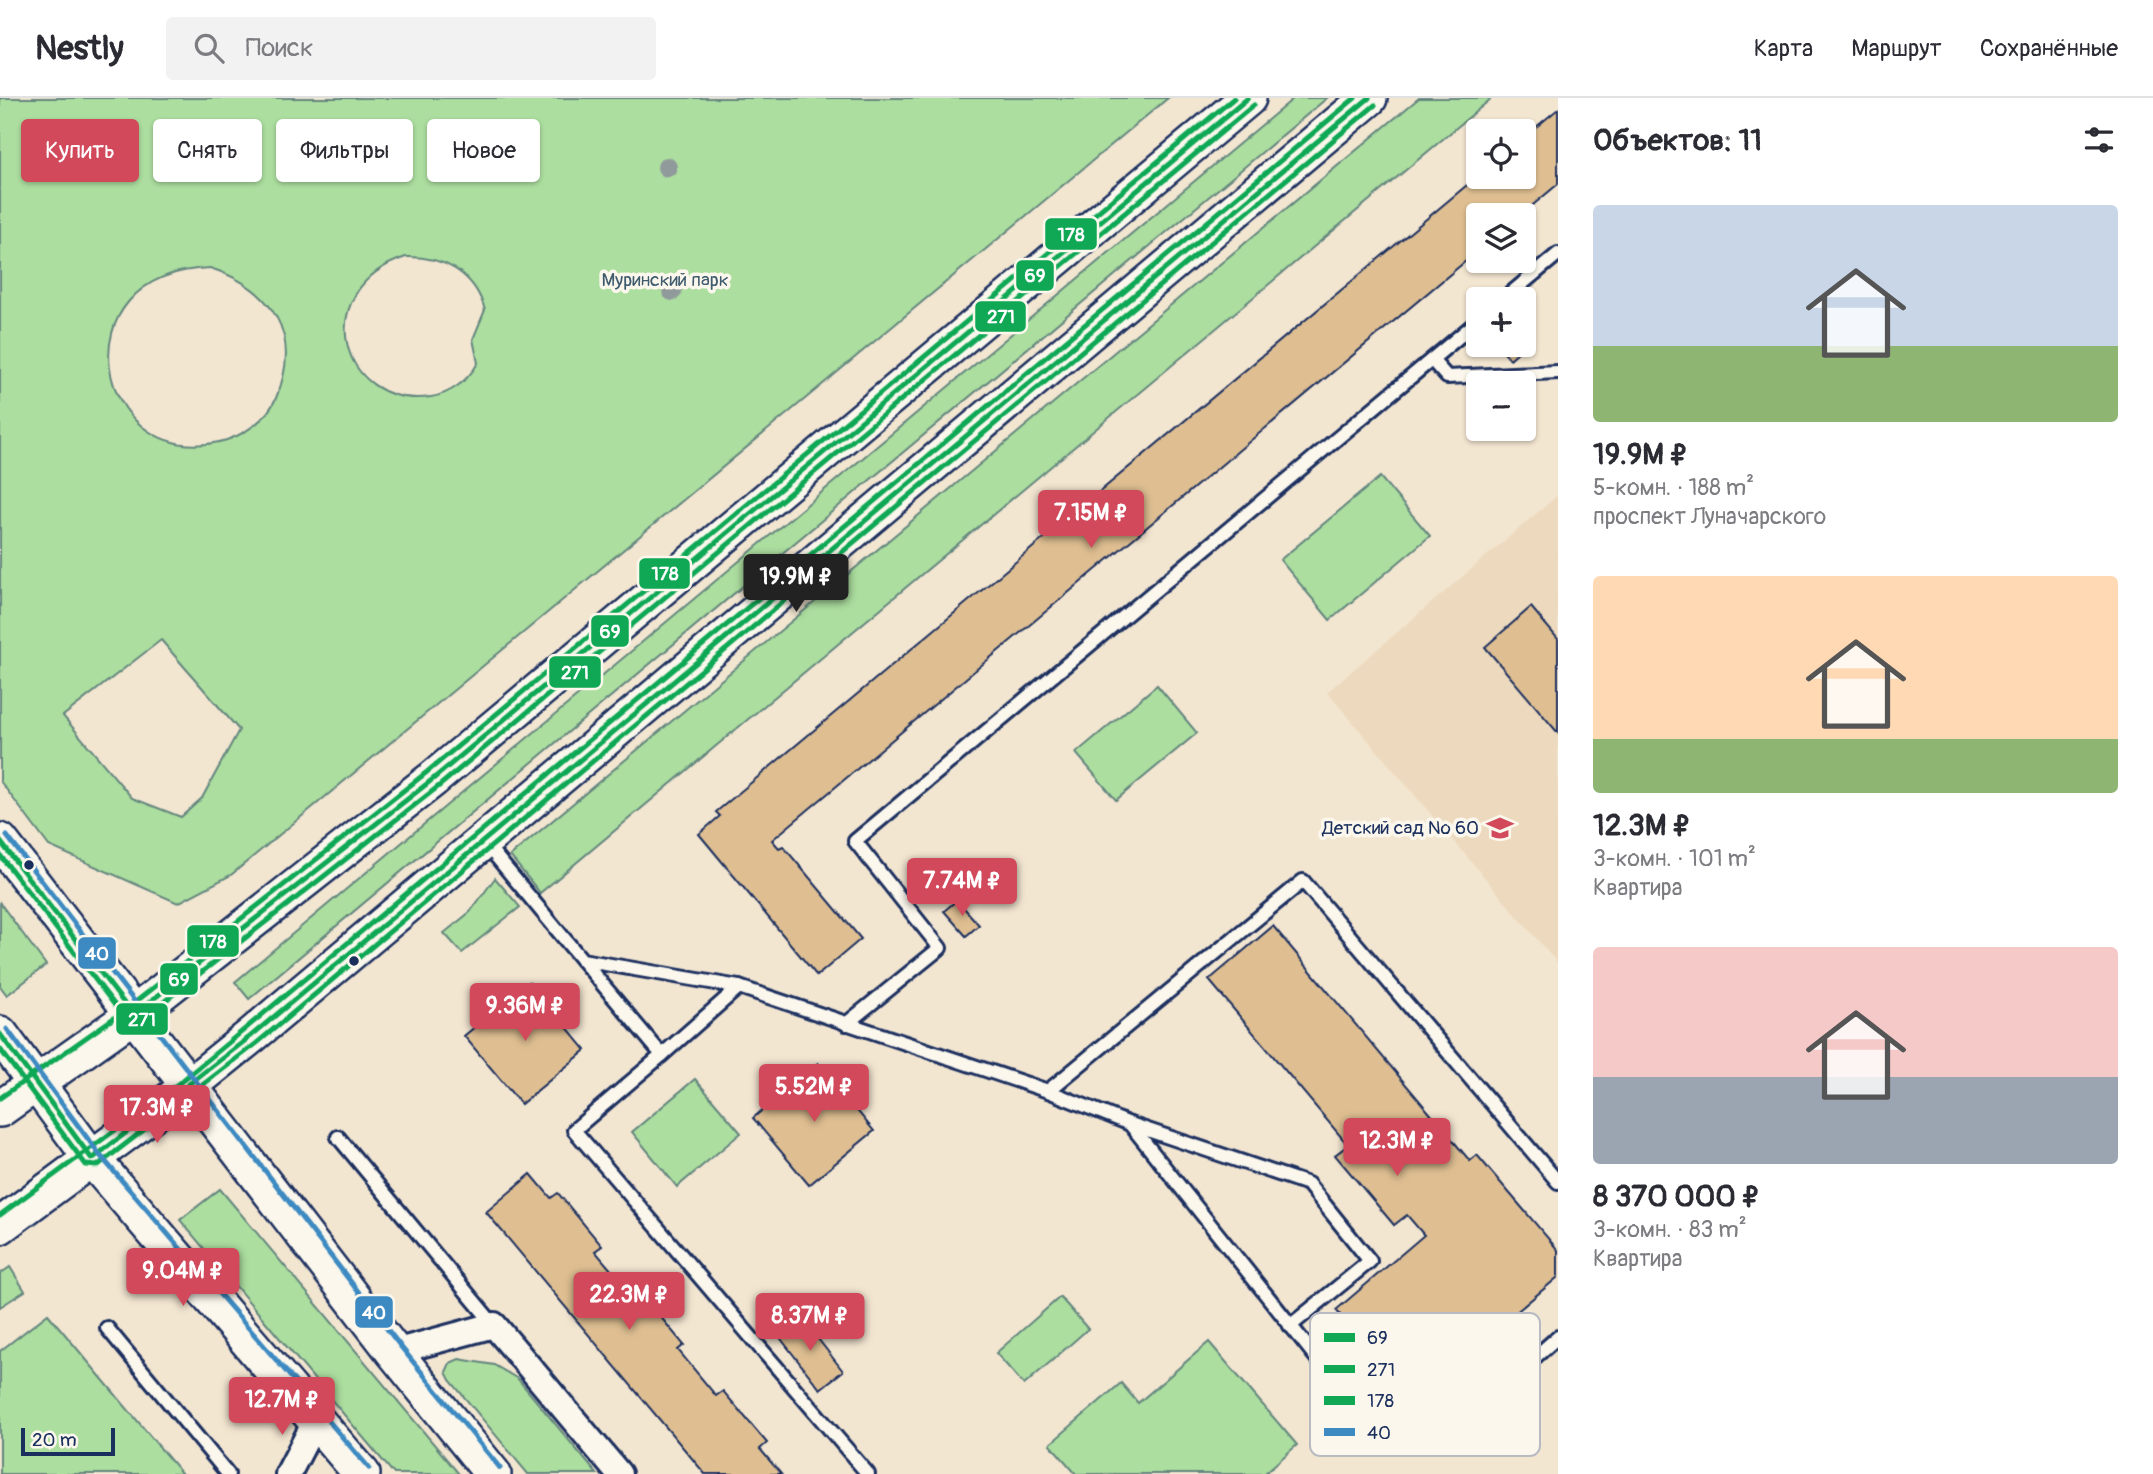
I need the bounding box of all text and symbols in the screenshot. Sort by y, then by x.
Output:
search box [166,17,656,80]
text: Nestly [35,28,124,69]
icon: search [190,29,228,67]
text: Поиск [246,32,313,64]
text: Карта [1754,34,1813,63]
text: Маршрут [1851,34,1942,63]
text: Сохранённые [1980,34,2118,63]
chip: Купить [21,119,139,182]
chip: Снять [153,119,262,182]
chip: Фильтры [276,119,413,182]
chip: Новое [427,119,540,182]
map controls [1466,119,1536,441]
button: locate [1466,119,1536,189]
icon: filters [2080,121,2118,159]
text: Объектов: 11 [1593,122,1762,159]
button: layers [1466,203,1536,273]
line badge: 178 [1044,217,1098,251]
text: 178 [1057,223,1085,247]
icon: home [1793,250,1919,376]
line badge: 69 [1015,259,1055,292]
text: 69 [1025,264,1046,288]
park label: Муринский парк [601,268,729,292]
button: + [1466,287,1536,357]
line badge: 271 [974,300,1027,333]
text: 271 [987,305,1015,329]
button: − [1466,371,1536,441]
text: 19.9M ₽ [1593,436,1688,473]
text: 5-комн. · 188 m² [1593,473,1754,502]
pin: 7.15M ₽ [1026,490,1156,550]
text: 7.15M ₽ [1054,498,1128,527]
text: проспект Луначарского [1593,502,1826,531]
pin: 19.9M ₽ [731,554,861,614]
line badge: 178 [638,557,691,590]
text: 178 [651,562,679,586]
text: 19.9M ₽ [759,562,833,591]
line badge: 69 [590,614,630,648]
text: 69 [600,620,621,644]
icon: home [1793,621,1919,747]
line badge: 271 [548,655,602,689]
text: 271 [561,661,589,685]
text: 12.3M ₽ [1593,807,1691,844]
school or university icon: Детский сад № 60 [1485,813,1515,843]
place label: Детский сад № 60 [1321,816,1479,840]
text: 3-комн. · 101 m² [1593,844,1756,873]
unlabelled marker [22,858,36,872]
pin: 7.74M ₽ [897,858,1027,918]
text: 7.74M ₽ [923,866,1001,895]
text: Квартира [1593,873,1682,902]
line badge: 178 [186,924,240,958]
text: 178 [199,930,227,954]
line badge: 40 [77,936,117,970]
text: 40 [85,942,109,966]
unlabelled marker [347,954,361,968]
line badge: 69 [159,962,199,996]
text: 69 [169,968,190,992]
pin: 9.36M ₽ [460,984,590,1043]
text: 9.36M ₽ [486,991,564,1020]
icon: home [1793,992,1919,1118]
line badge: 271 [115,1002,169,1036]
text: 271 [128,1008,156,1032]
pin: 5.52M ₽ [749,1065,879,1124]
text: 5.52M ₽ [775,1072,853,1101]
pin: 17.3M ₽ [92,1086,222,1145]
text: 17.3M ₽ [120,1093,194,1122]
pin: 12.3M ₽ [1332,1118,1462,1178]
text: 12.3M ₽ [1359,1126,1435,1155]
text: 8 370 000 ₽ [1593,1178,1760,1215]
text: 3-комн. · 83 m² [1593,1215,1747,1244]
text: Квартира [1593,1244,1682,1273]
pin: 9.04M ₽ [118,1248,248,1308]
text: 9.04M ₽ [142,1256,224,1285]
pin: 22.3M ₽ [564,1272,694,1332]
text: 22.3M ₽ [590,1280,668,1309]
pin: 8.37M ₽ [745,1294,875,1353]
line badge: 40 [354,1295,394,1329]
text: 40 [362,1301,386,1325]
text: 8.37M ₽ [772,1301,848,1330]
legend [1310,1313,1540,1456]
text: 69 [1367,1326,1388,1350]
text: 271 [1367,1358,1395,1382]
pin: 12.7M ₽ [217,1378,347,1437]
text: 12.7M ₽ [245,1385,319,1414]
text: 178 [1367,1389,1394,1413]
text: 40 [1367,1421,1391,1445]
scale bar [21,1425,116,1457]
text: 20 m [32,1428,77,1452]

